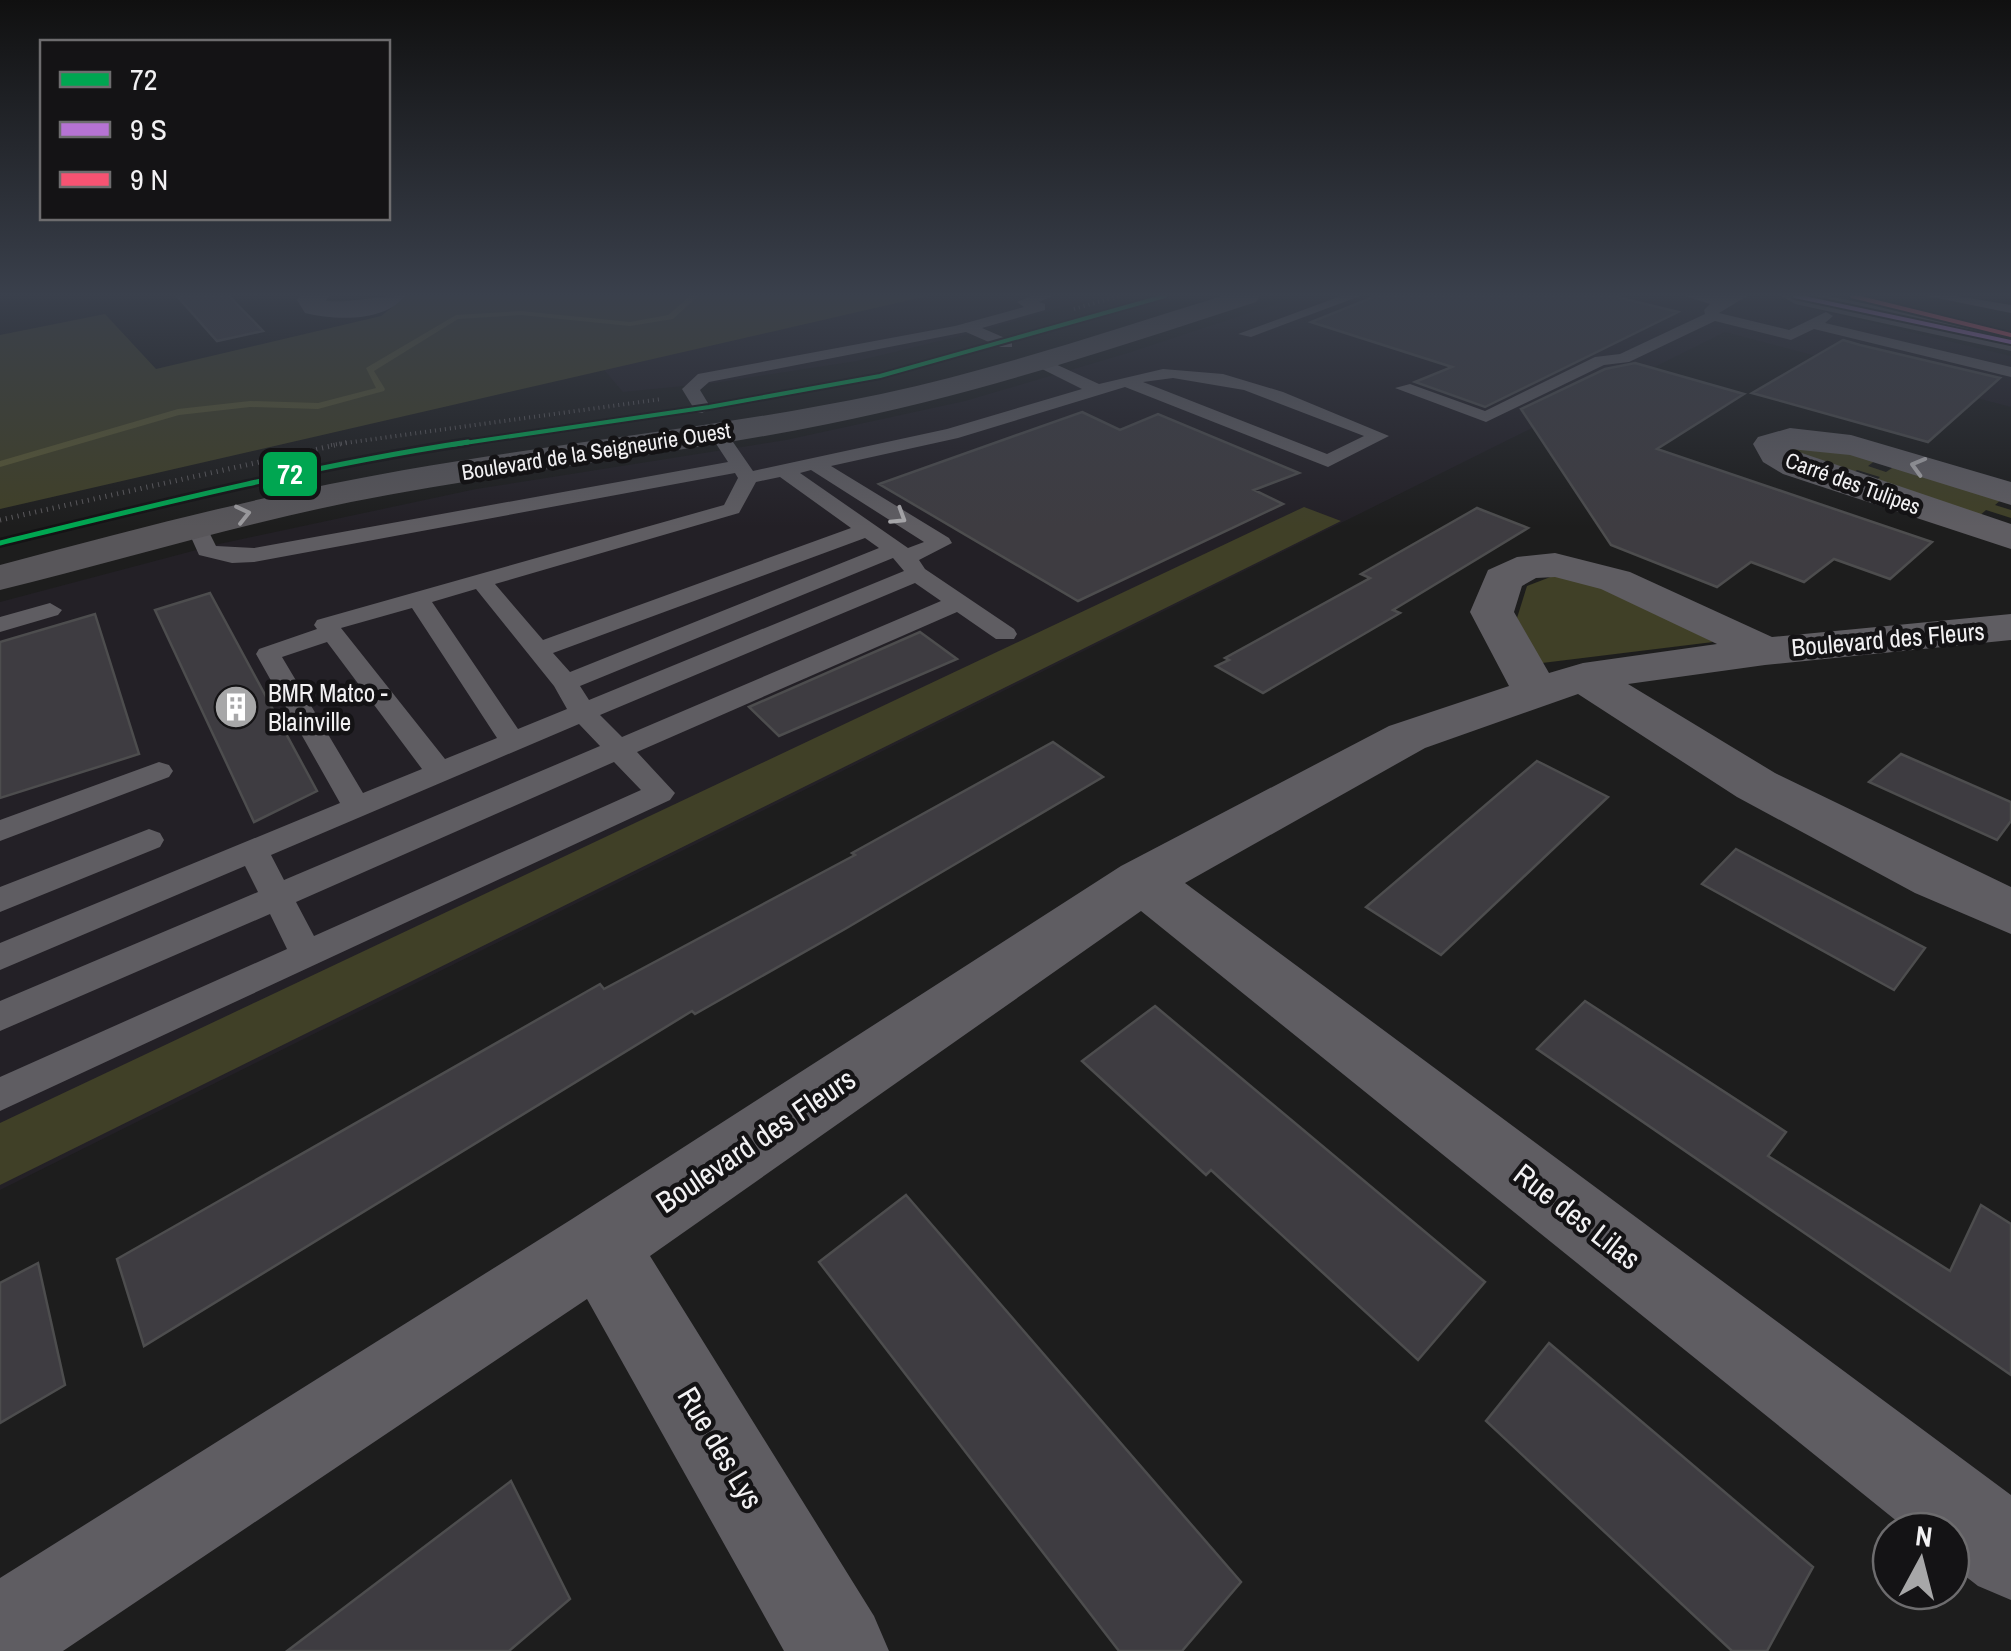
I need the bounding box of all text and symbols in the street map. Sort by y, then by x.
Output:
legend [40,40,390,220]
text: 72 [130,59,157,99]
text: 9 S [130,109,167,149]
text: 9 N [130,159,168,199]
street label: Boulevard de la Seigneurie Ouest [459,415,733,487]
street label: Carré des Tulipes [1781,445,1925,521]
line badge: 72 [261,450,319,498]
text: 72 [277,455,303,493]
one-way arrow [1910,457,1927,478]
one-way arrow [888,504,906,523]
one-way arrow [234,505,251,526]
street label: Boulevard des Fleurs [1790,614,1986,664]
place label: BMR Matco - Blainville [268,676,388,739]
building icon: BMR Matco - Blainville [213,684,259,730]
street label: Boulevard des Fleurs [648,1059,863,1222]
street label: Rue des Lilas [1506,1154,1649,1278]
street label: Rue des Lys [669,1379,773,1516]
north arrow [1871,1511,1971,1611]
text: N [1914,1516,1935,1556]

